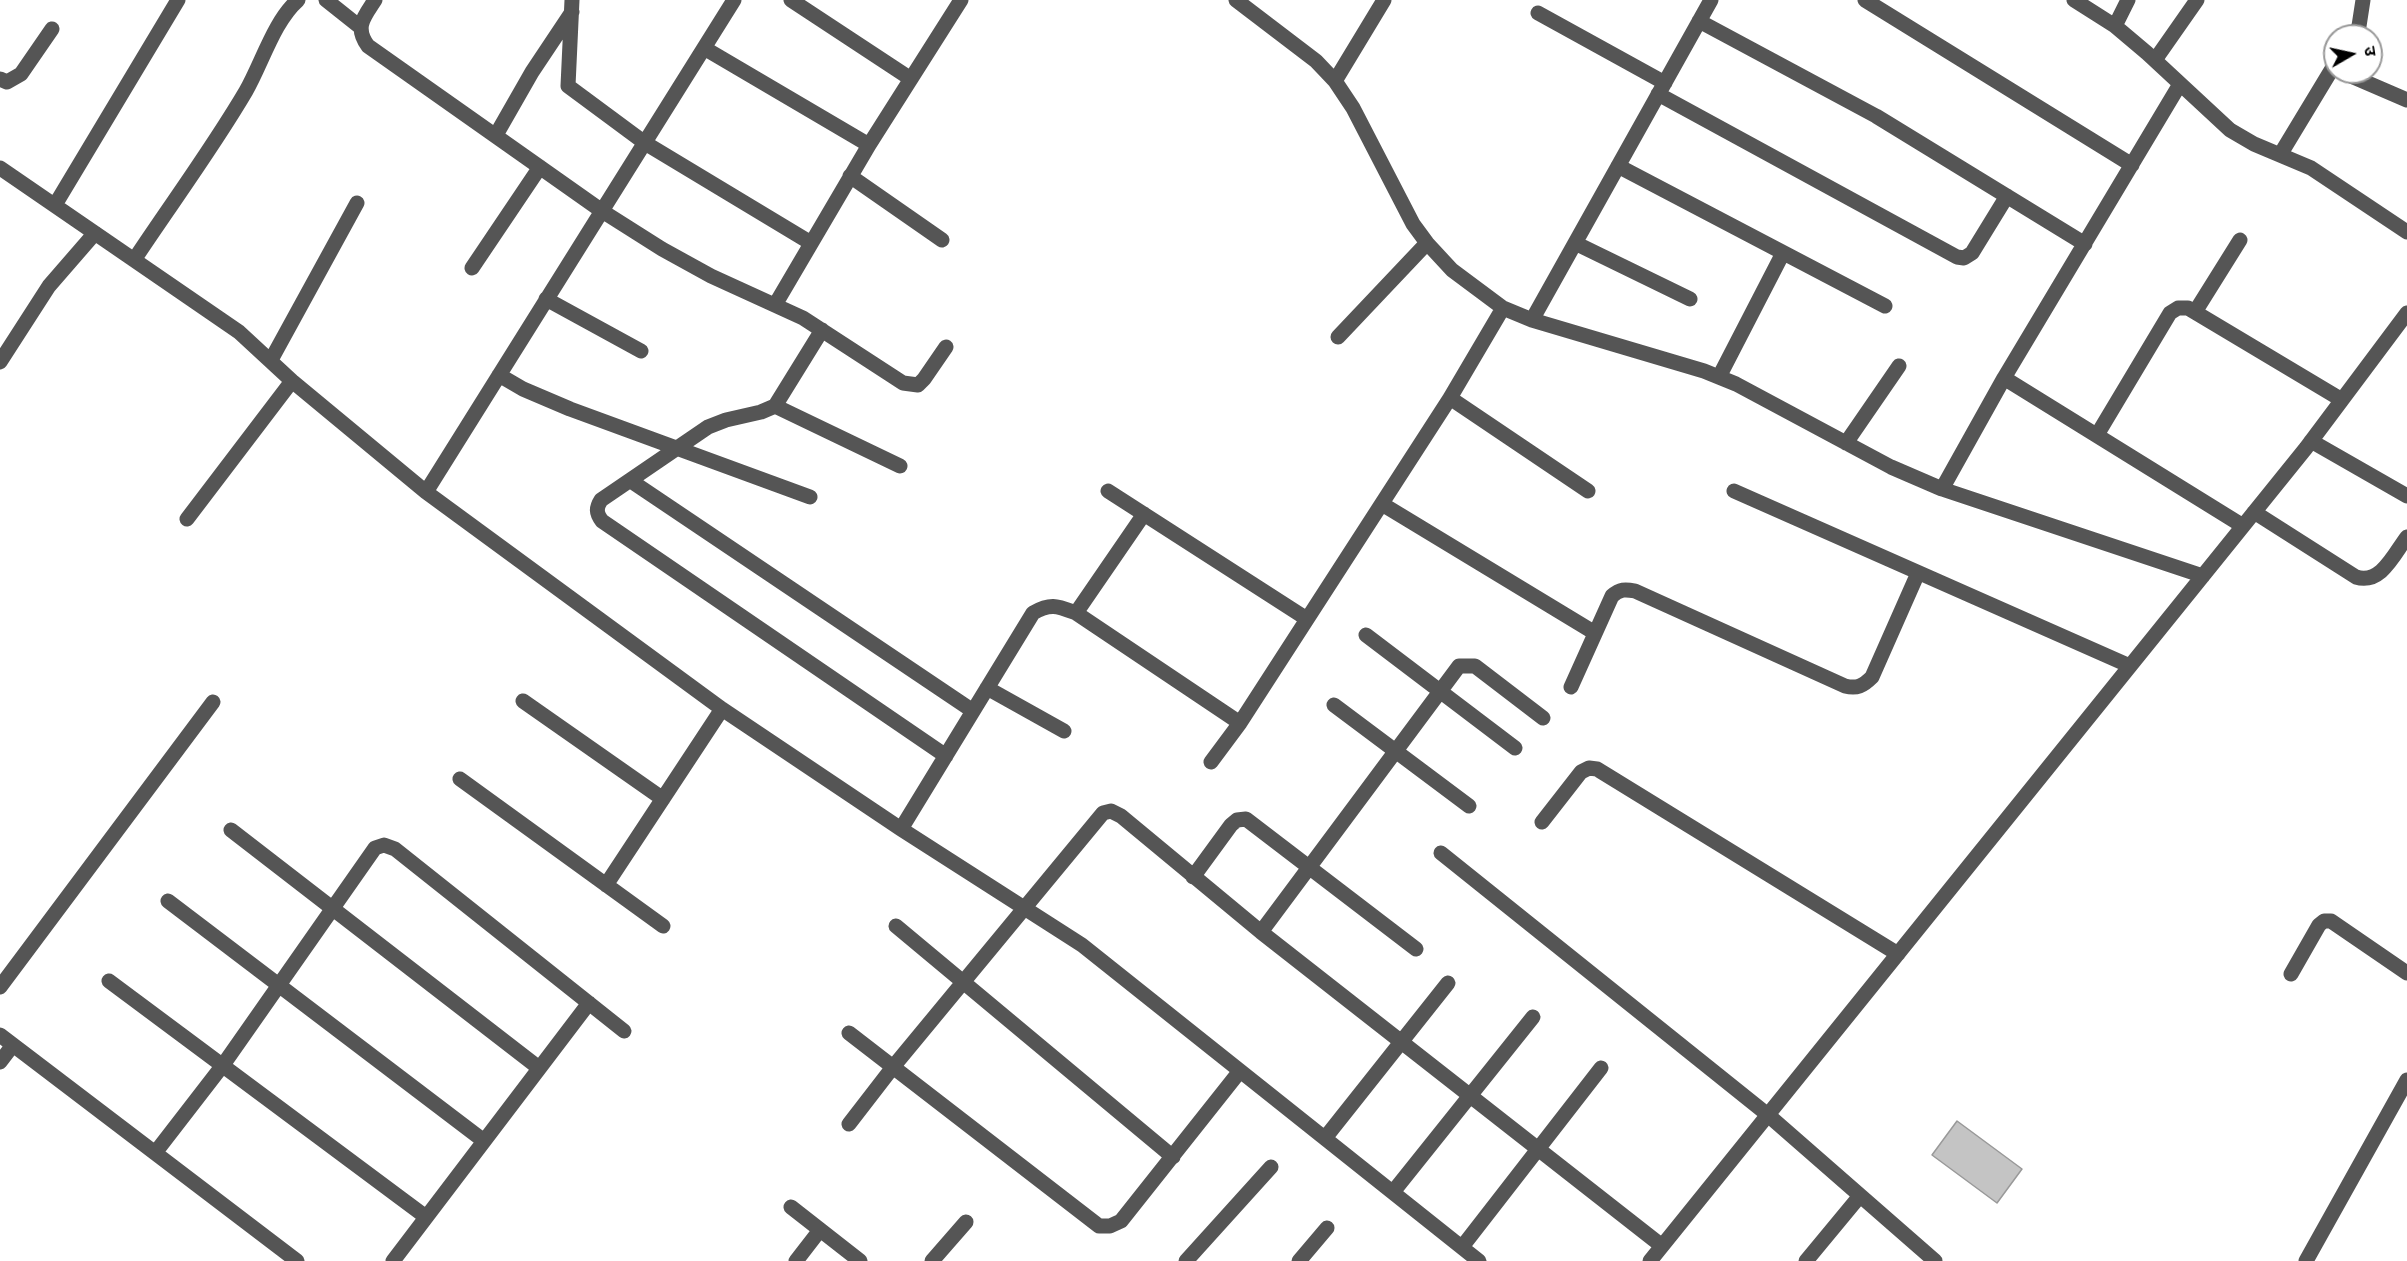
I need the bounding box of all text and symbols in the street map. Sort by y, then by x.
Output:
north arrow [2323,24,2383,84]
text: उ [2358,45,2379,58]

